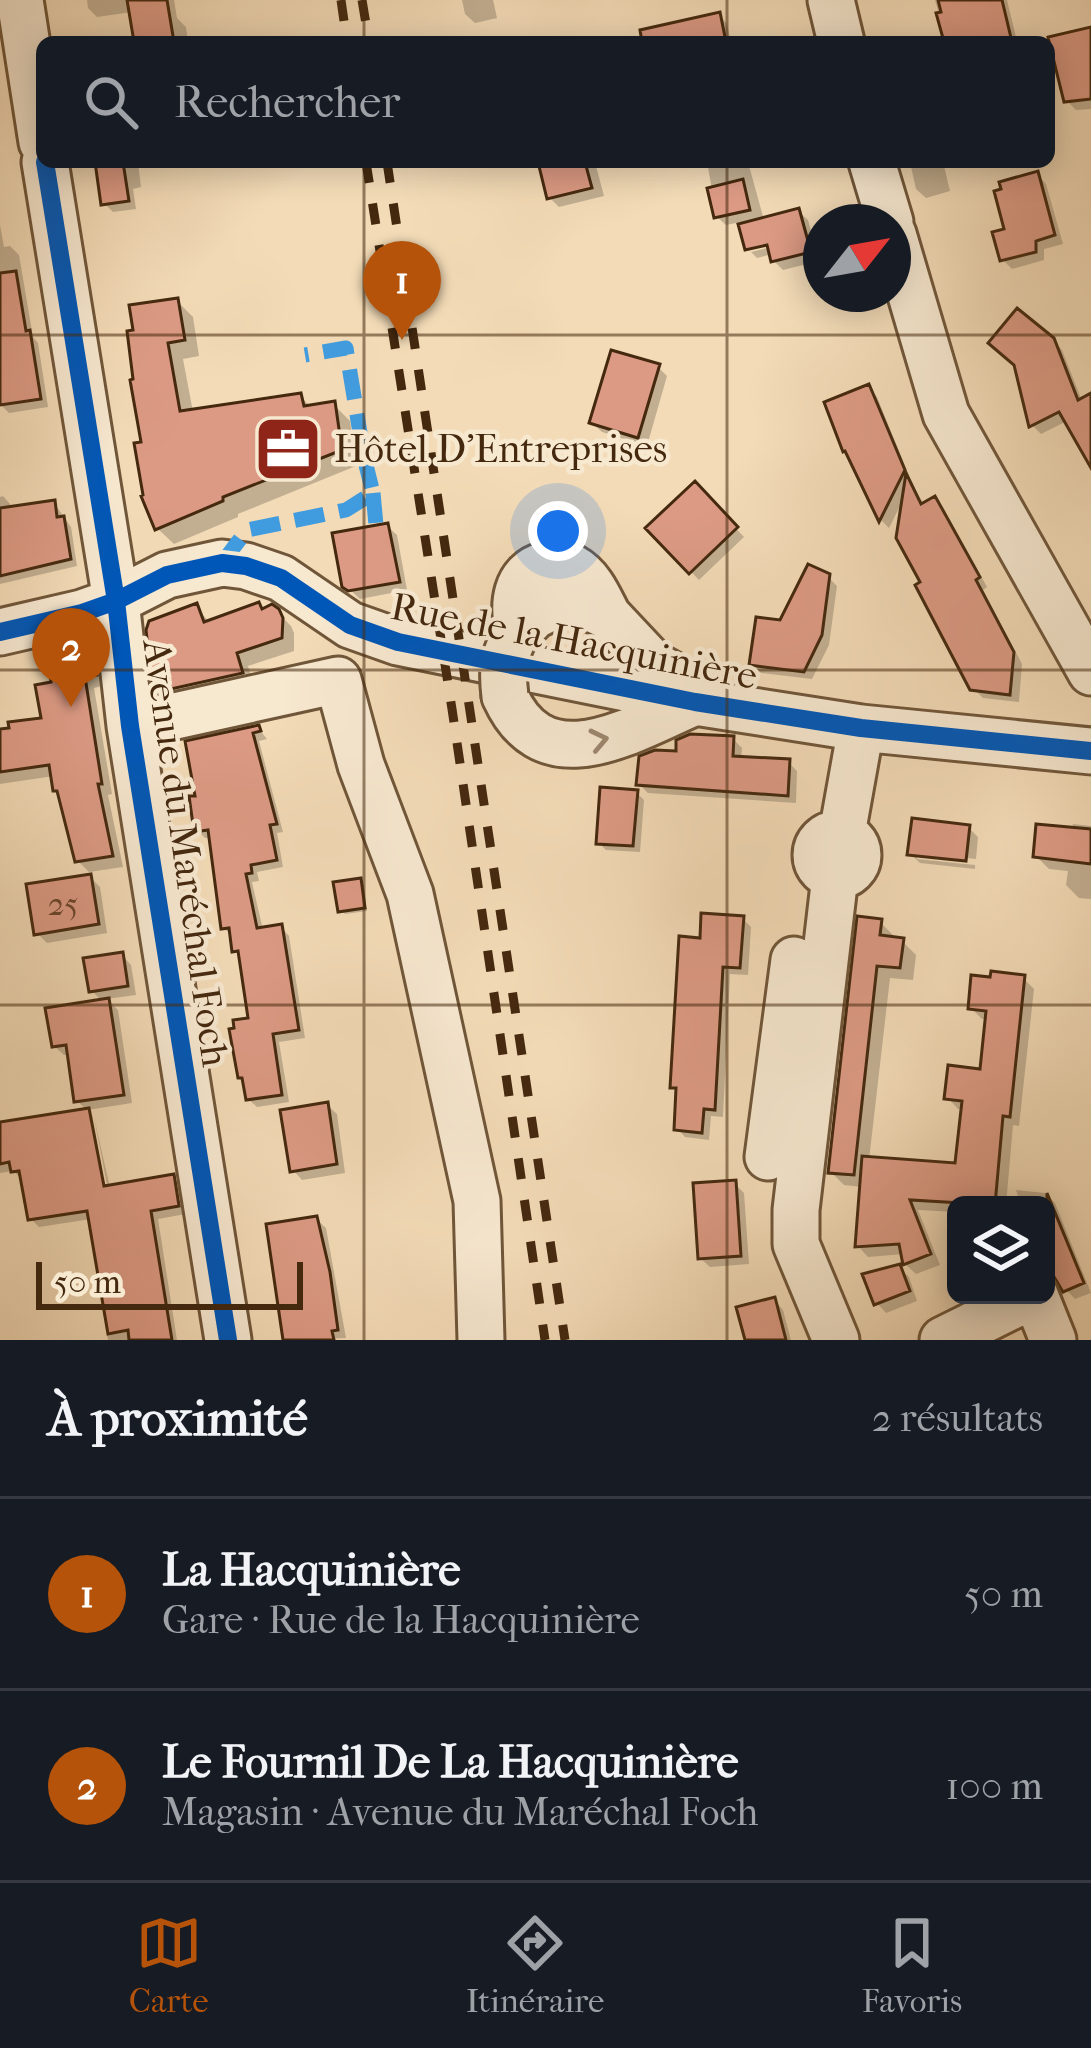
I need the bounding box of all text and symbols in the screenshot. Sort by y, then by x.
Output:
search box [36,36,1055,168]
icon: search [78,69,144,135]
text: Rechercher [174,76,400,129]
north arrow [803,204,911,312]
pin: 1 [363,241,441,340]
office icon: Hôtel D’Entreprises [253,414,323,484]
place label: Hôtel D’Entreprises [334,426,667,472]
your location [528,501,588,561]
street label: Rue de la Hacquinière [387,583,761,699]
pin: 2 [32,608,110,707]
street label: Avenue du Maréchal Foch [133,635,239,1070]
one-way arrow [589,729,609,754]
house number: 25 [47,885,79,924]
map controls [947,1196,1055,1304]
button: layers [947,1196,1055,1304]
scale bar [36,1256,303,1309]
text: 50 m [54,1263,121,1302]
text: À proximité [48,1388,308,1448]
text: 2 résultats [872,1395,1043,1441]
text: La Hacquinière [162,1544,461,1597]
text: 1 [80,1571,94,1617]
text: 50 m [964,1571,1043,1617]
text: Gare · Rue de la Hacquinière [162,1597,640,1643]
text: Le Fournil De La Hacquinière [162,1736,739,1789]
text: 2 [77,1763,97,1809]
text: 100 m [945,1763,1043,1809]
text: Magasin · Avenue du Maréchal Foch [162,1789,759,1835]
tab: Carte [129,1910,209,2021]
tab: Itinéraire [466,1910,604,2021]
tab: Favoris [862,1910,962,2021]

